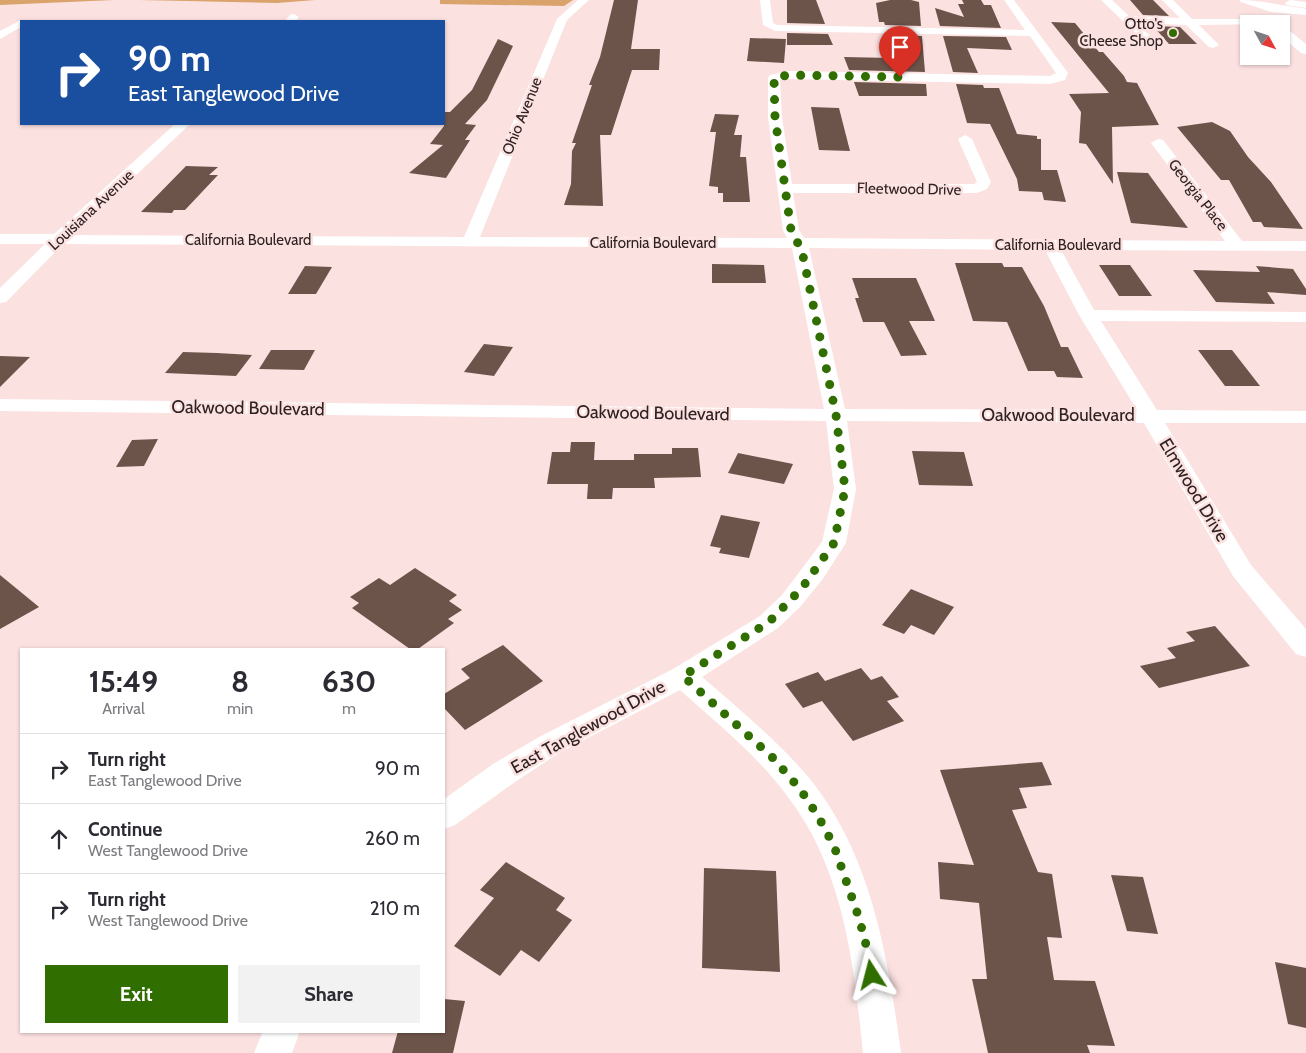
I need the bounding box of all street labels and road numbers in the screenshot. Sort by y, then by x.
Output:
street label: Ohio Avenue [498,74,546,157]
street label: Georgia Place [1165,156,1232,235]
street label: Louisiana Avenue [45,166,138,254]
street label: Fleetwood Drive [857,179,962,199]
street label: California Boulevard [185,231,311,249]
street label: California Boulevard [590,234,716,252]
street label: California Boulevard [995,236,1121,254]
street label: Oakwood Boulevard [171,396,325,420]
street label: Oakwood Boulevard [576,401,730,425]
street label: Oakwood Boulevard [981,404,1135,426]
street label: Elmwood Drive [1154,434,1234,546]
street label: East Tanglewood Drive [507,675,669,779]

